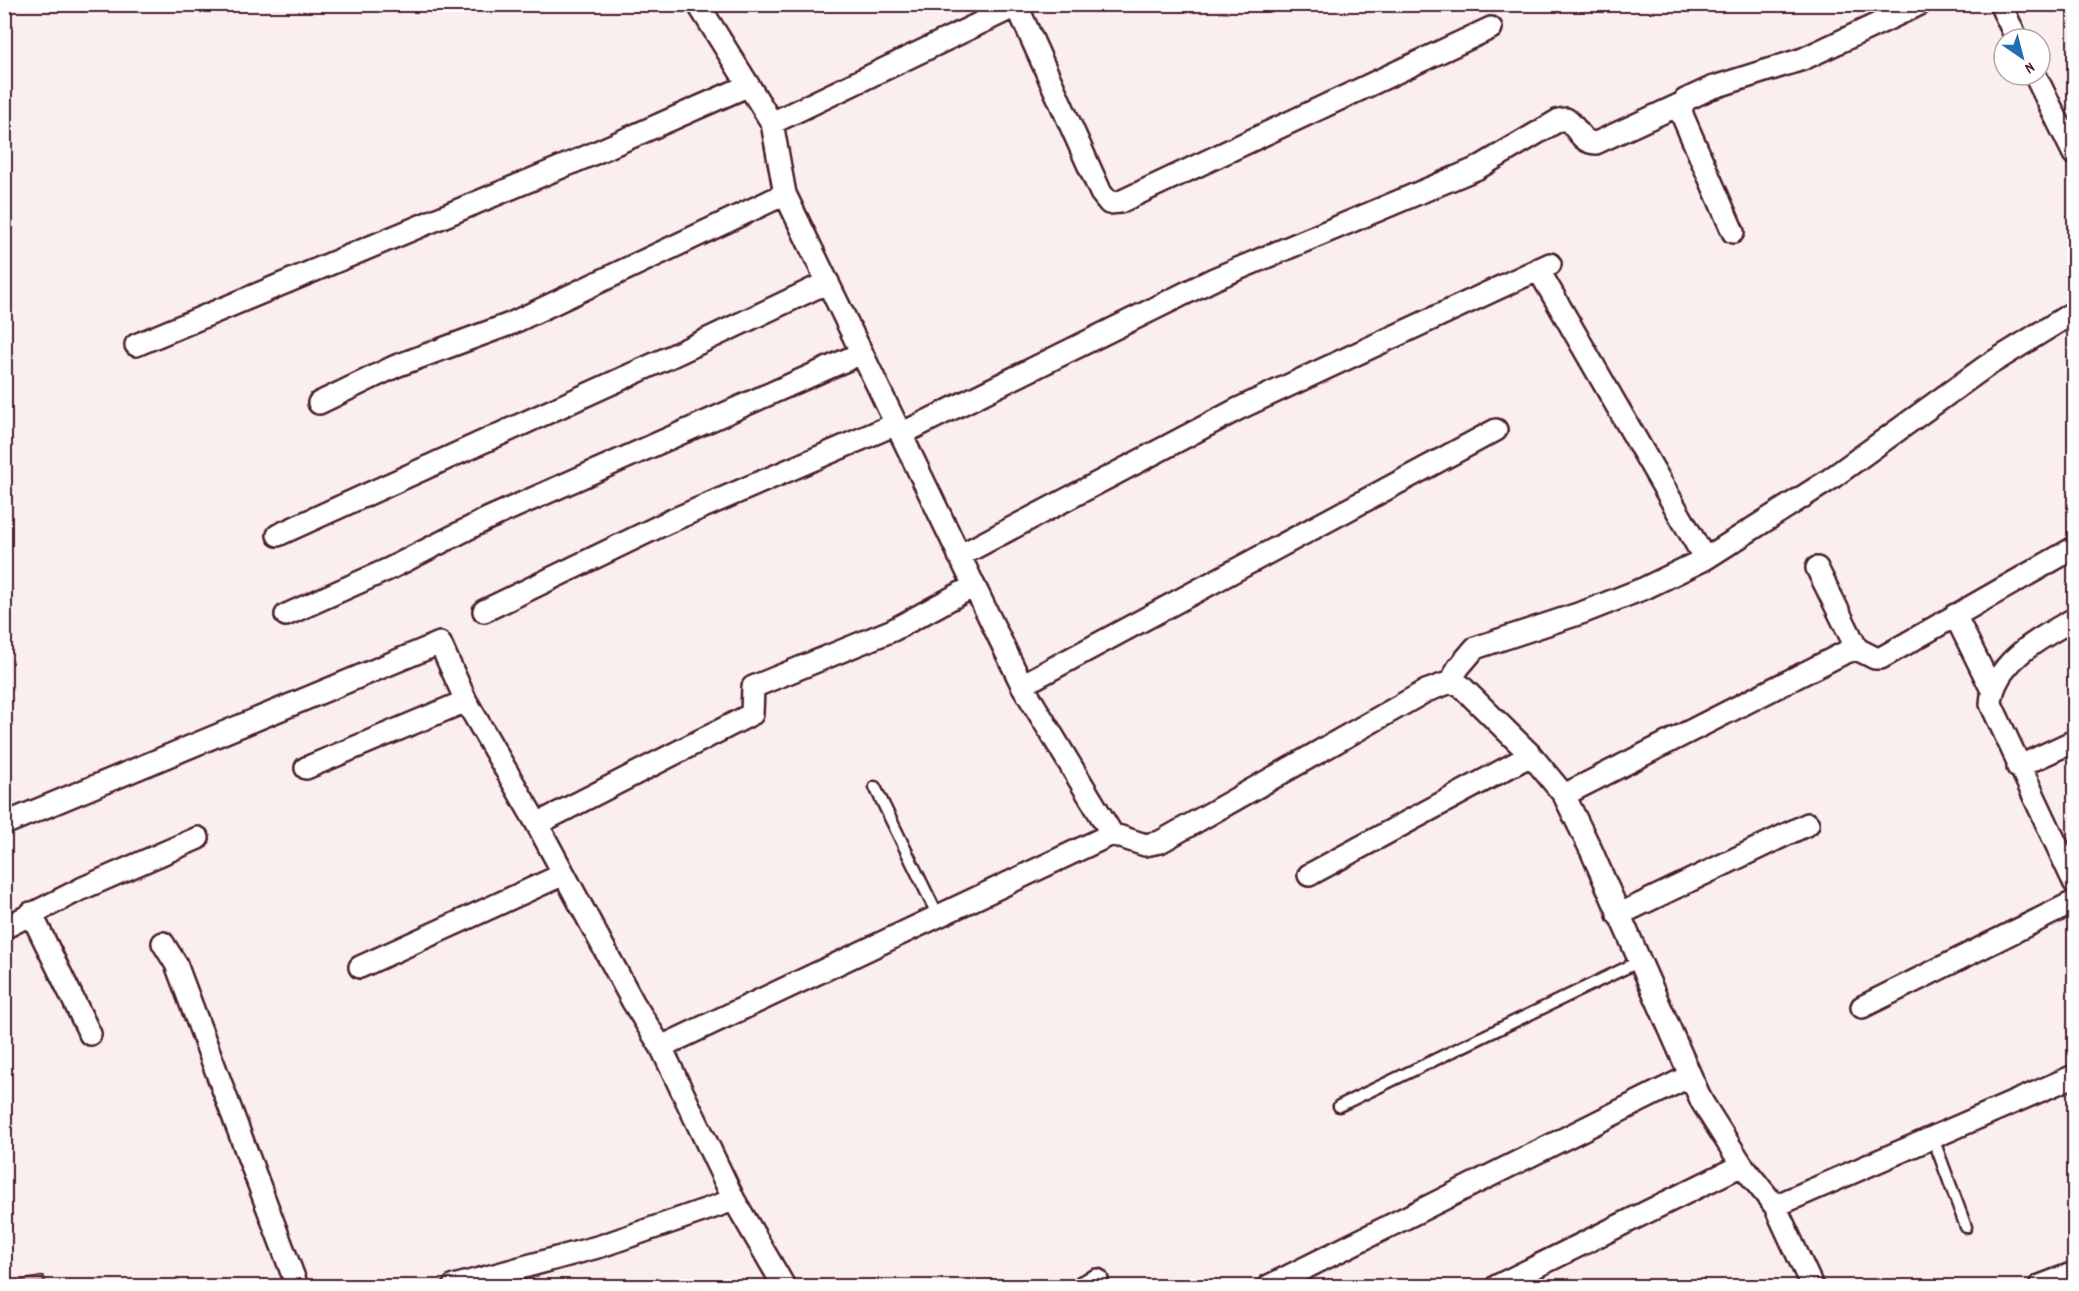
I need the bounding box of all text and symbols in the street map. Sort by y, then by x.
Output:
north arrow [1992,27,2052,87]
text: N [2019,56,2039,79]

